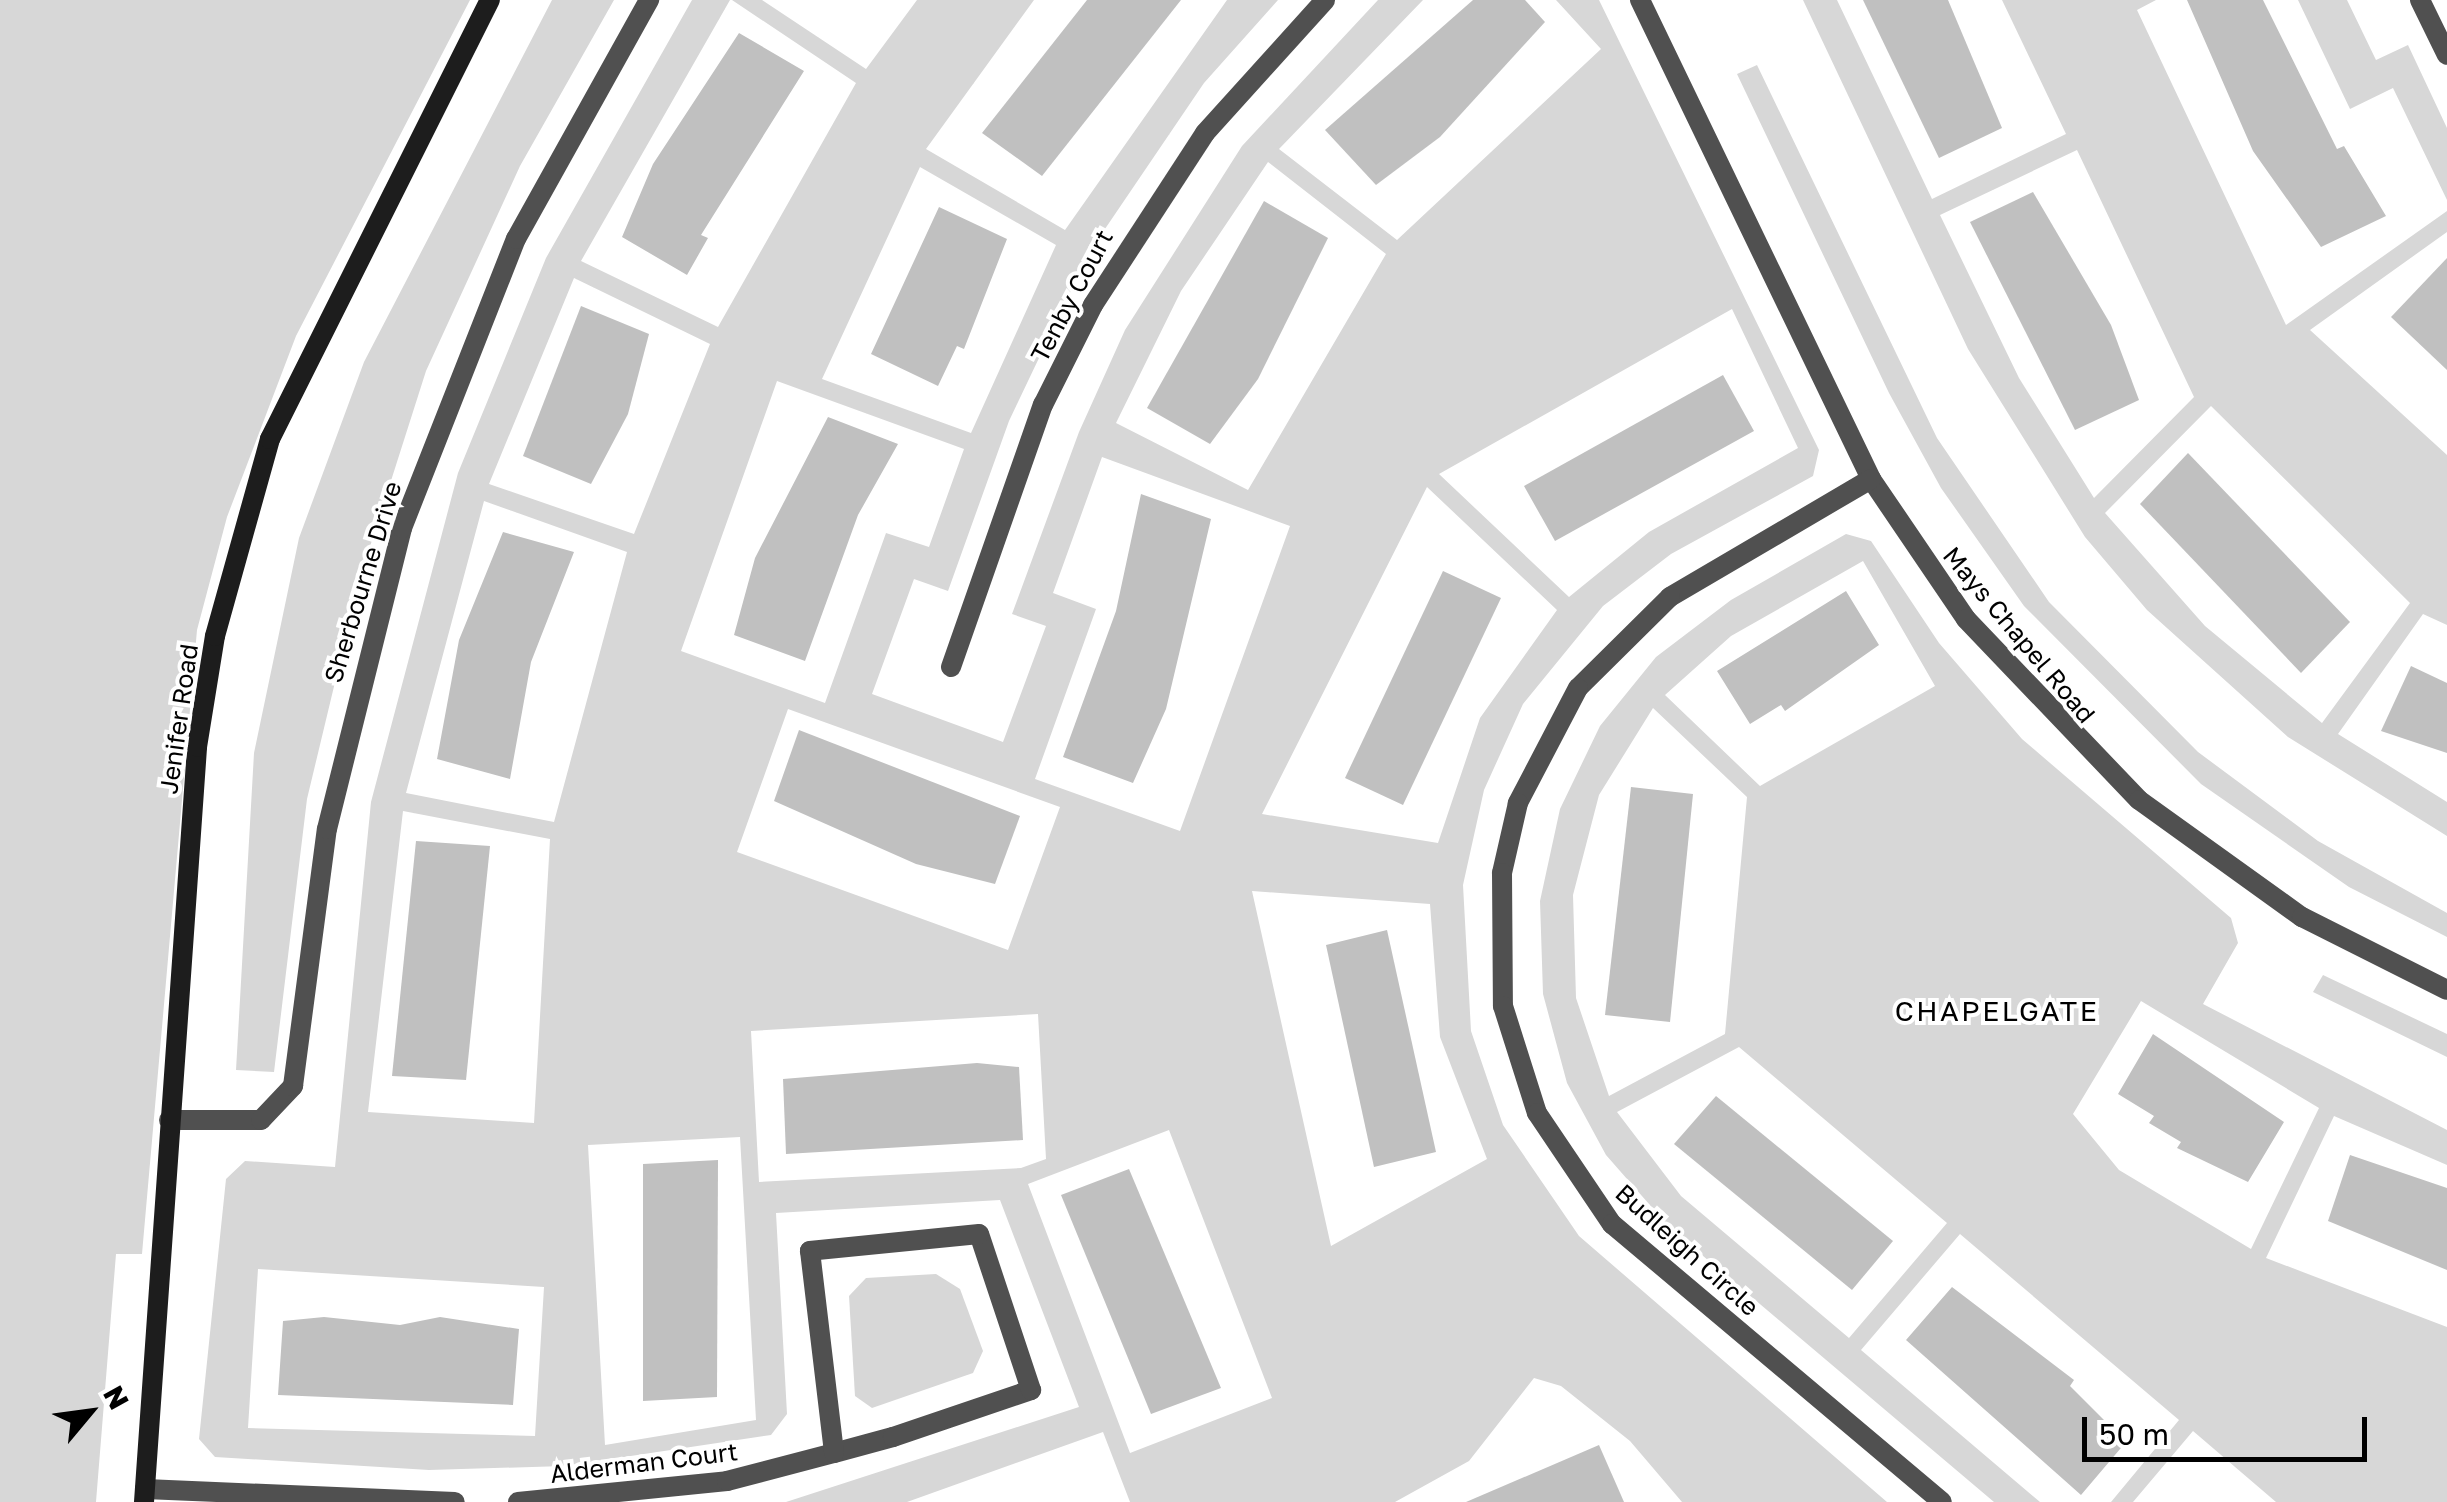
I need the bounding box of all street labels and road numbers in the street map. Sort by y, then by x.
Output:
street label: Tenby Court [1025,225,1119,367]
street label: Sherbourne Drive [318,478,408,686]
street label: Mays Chapel Road [1937,541,2101,729]
street label: Jenifer Road [154,642,204,796]
street label: Budleigh Circle [1609,1178,1765,1322]
street label: Alderman Court [548,1437,740,1489]

